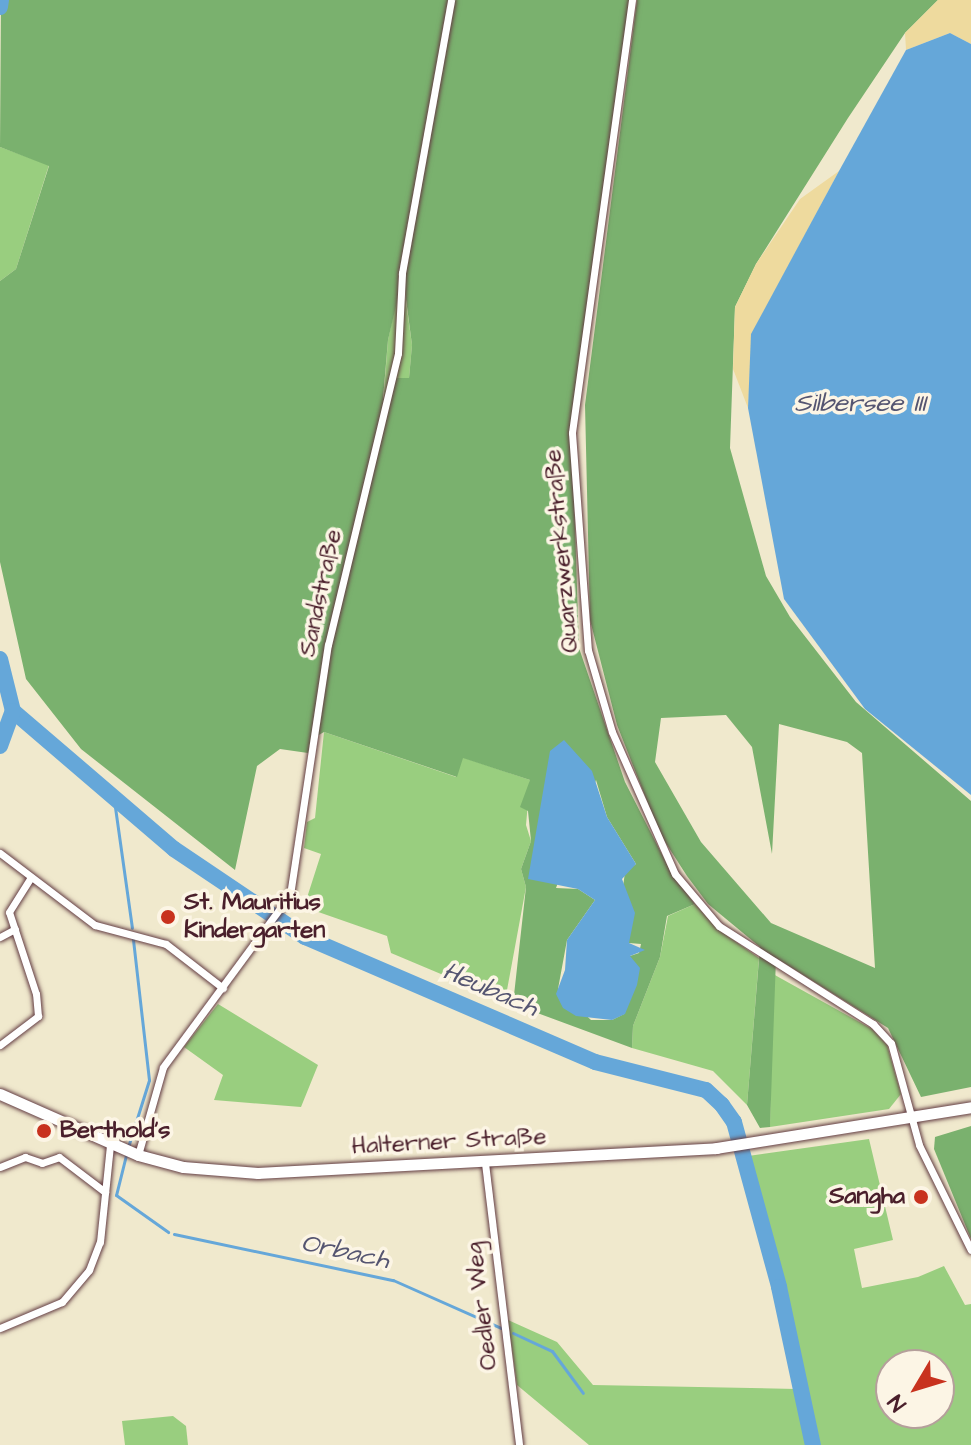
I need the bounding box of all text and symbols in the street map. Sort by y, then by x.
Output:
water label: Silbersee III [794,388,926,420]
street label: Quarzwerkstraße [539,448,585,654]
street label: Sandstraße [293,527,349,659]
place label: St. Mauritius Kindergarten [184,889,325,945]
marker: St. Mauritius Kindergarten [159,908,177,926]
water label: Heubach [438,956,542,1024]
place label: Berthold's [60,1117,170,1145]
marker: Berthold's [35,1122,53,1140]
street label: Halterner Straße [351,1123,547,1161]
place label: Sangha [829,1183,905,1211]
marker: Sangha [912,1188,930,1206]
water label: Orbach [298,1227,392,1277]
street label: Oedler Weg [460,1240,504,1372]
north arrow [875,1349,955,1429]
text: N [881,1388,914,1418]

